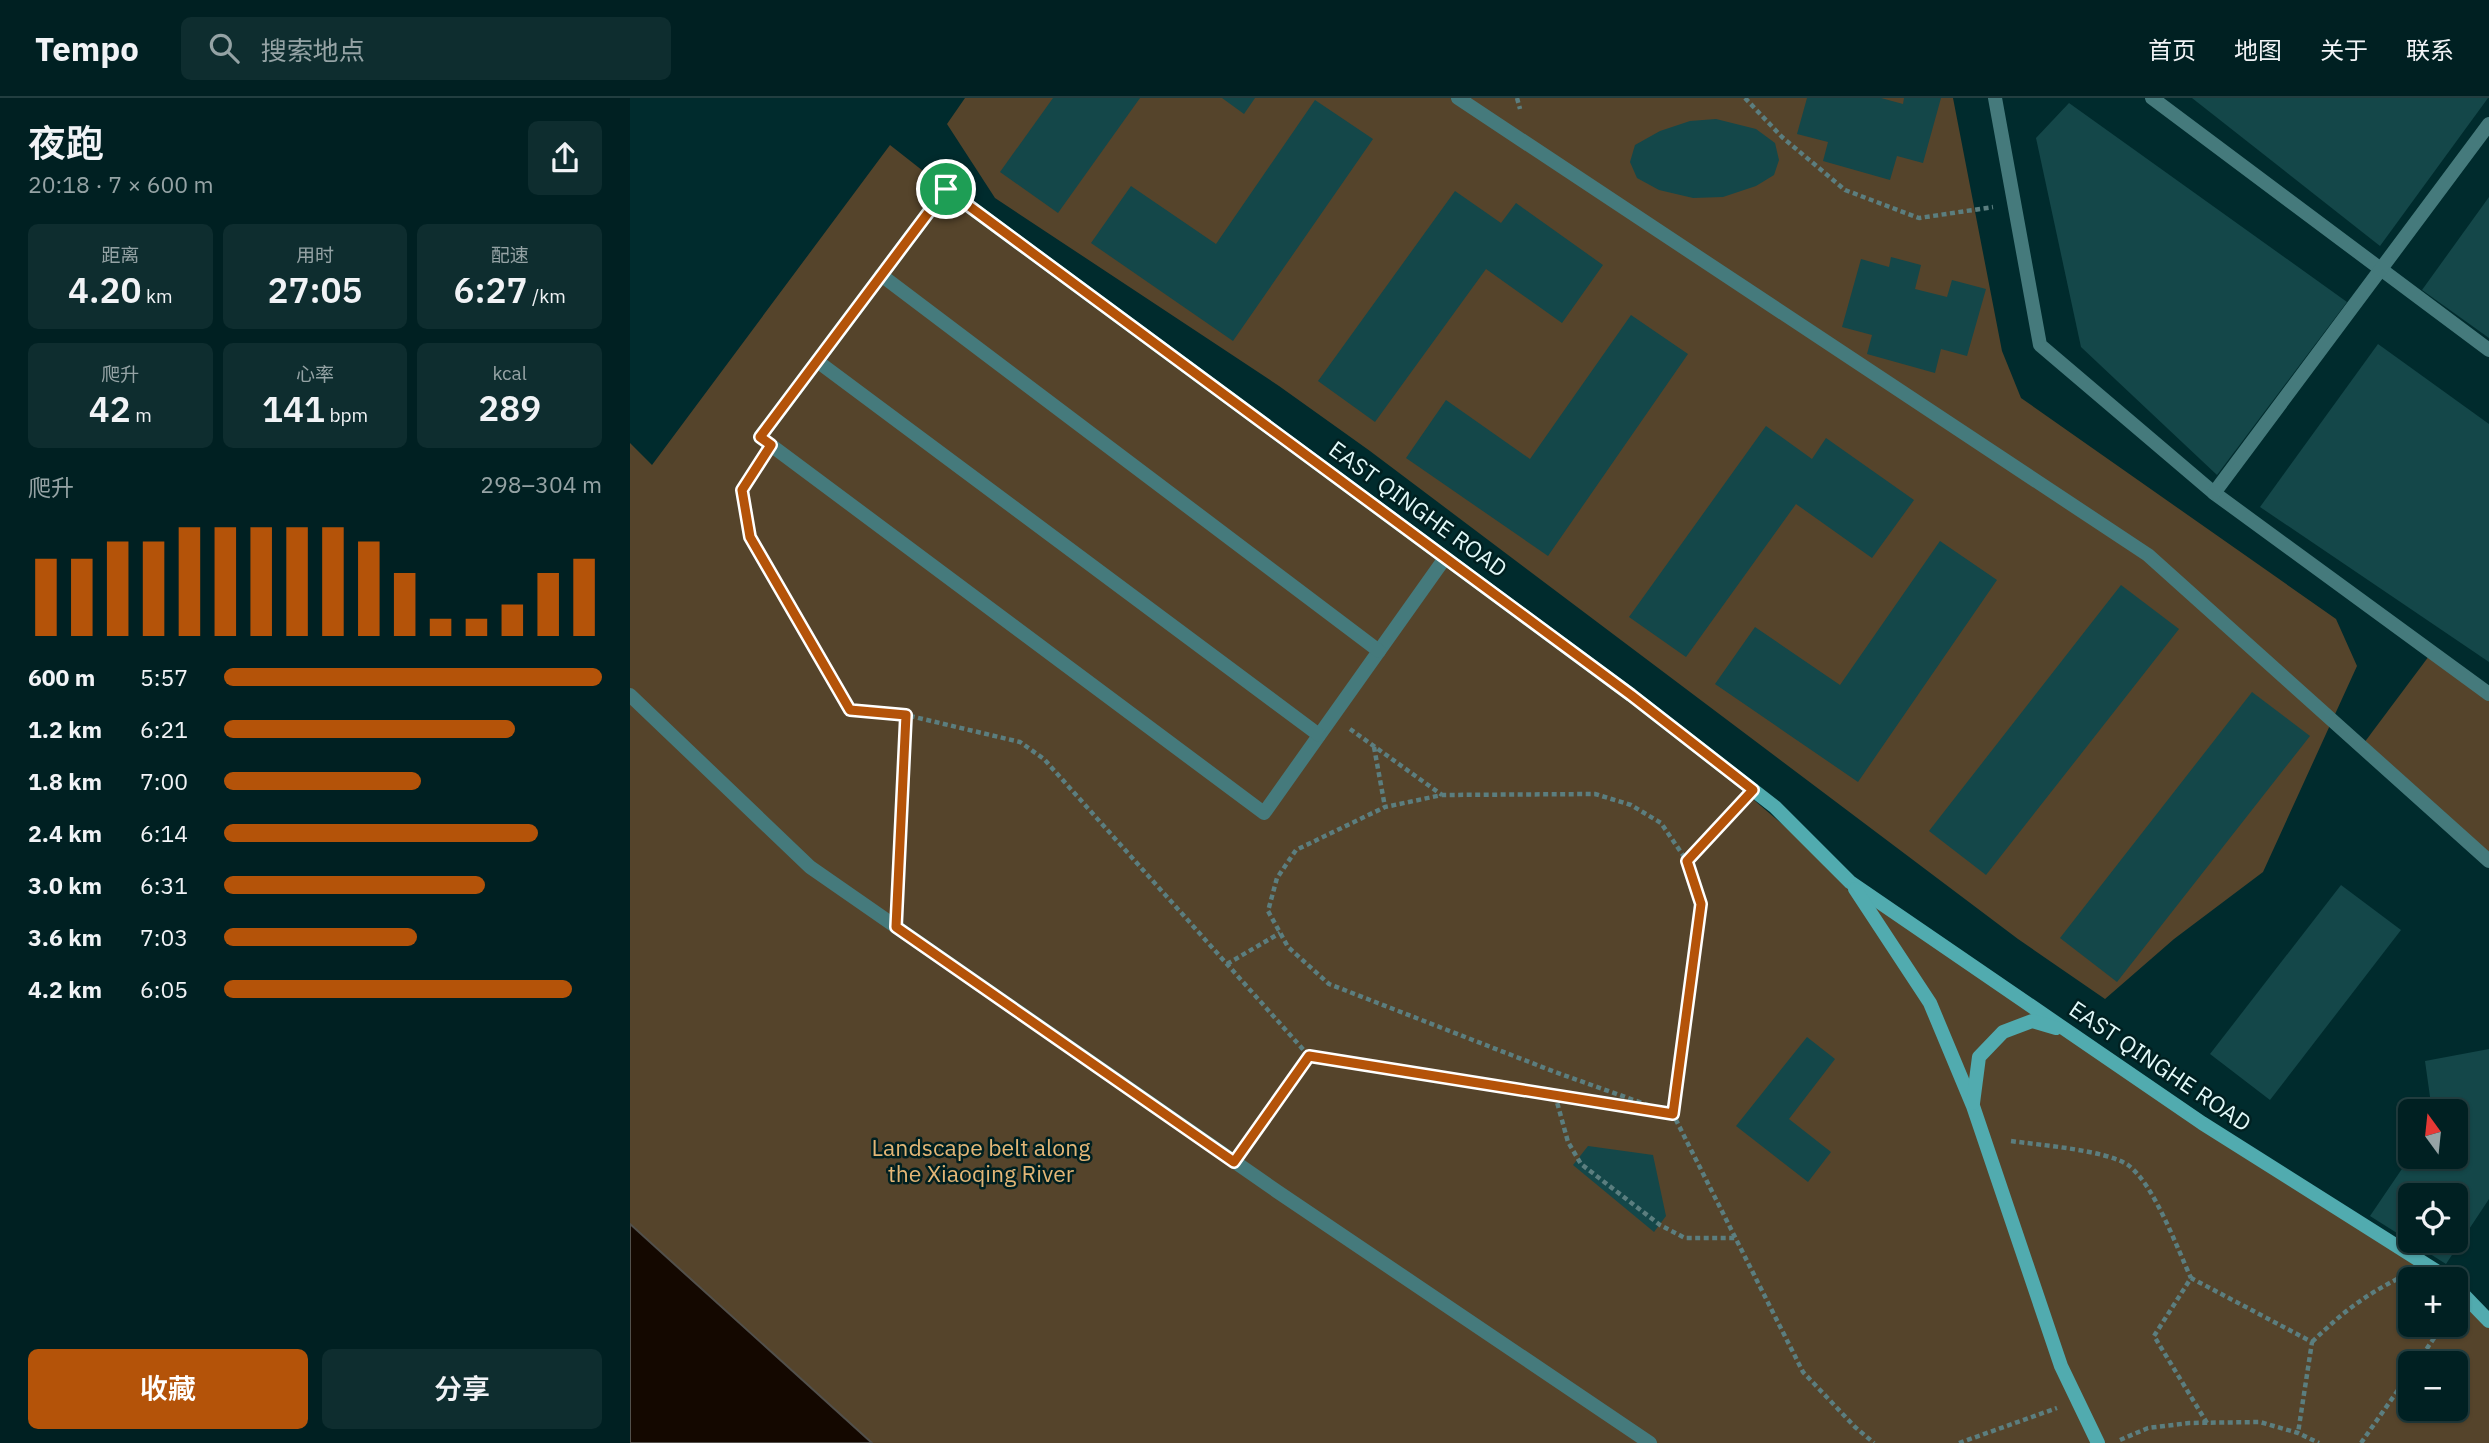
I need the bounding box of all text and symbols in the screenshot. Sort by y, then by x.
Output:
search box [181,17,671,80]
text: Tempo [35,27,139,70]
icon: search [205,29,243,67]
text: 搜索地点 [261,33,365,67]
text: 首页 [2148,34,2196,66]
text: 地图 [2234,34,2282,66]
text: 关于 [2320,34,2368,66]
text: 联系 [2406,34,2454,66]
text: 夜跑 [28,118,104,167]
button: share [528,121,602,195]
pin [916,159,976,219]
text: 20:18 · 7 × 600 m [28,169,214,199]
icon: arrive [927,170,965,208]
text: 距离 [101,243,139,267]
text: 用时 [296,243,334,267]
text: 配速 [491,243,529,267]
text: 4.20 [68,267,142,313]
text: 27:05 [267,267,363,313]
text: 6:27 [453,267,528,313]
text: km [142,284,173,308]
text: /km [528,284,566,308]
text: kcal [492,361,527,385]
text: 爬升 [101,362,139,386]
text: 心率 [296,362,334,386]
text: 289 [478,385,541,431]
text: 42 [89,386,131,432]
text: 141 [262,386,325,432]
text: m [131,403,152,427]
text: bpm [325,403,368,427]
street label: EAST QINGHE ROAD [1324,433,1514,583]
text: 298–304 m [480,469,602,499]
text: 爬升 [28,472,74,502]
text: 600 m [28,662,95,692]
text: 5:57 [140,662,188,692]
text: 1.2 km [28,714,102,744]
text: 6:21 [140,714,188,744]
text: 1.8 km [28,766,102,796]
text: 7:00 [140,766,188,796]
text: 2.4 km [28,818,102,848]
text: 6:14 [140,818,188,848]
text: 3.0 km [28,870,102,900]
text: 6:31 [140,870,188,900]
text: 3.6 km [28,922,102,952]
text: 7:03 [140,922,188,952]
text: 4.2 km [28,974,102,1004]
text: 6:05 [140,974,188,1004]
street label: EAST QINGHE ROAD [2064,993,2257,1137]
north arrow [2398,1099,2468,1169]
map controls [2398,1099,2468,1421]
park label: Landscape belt along the Xiaoqing River [872,1132,1090,1188]
button: locate [2398,1183,2468,1253]
button: + [2398,1267,2468,1337]
button: 收藏 [28,1349,308,1429]
button: 分享 [322,1349,602,1429]
button: − [2398,1351,2468,1421]

